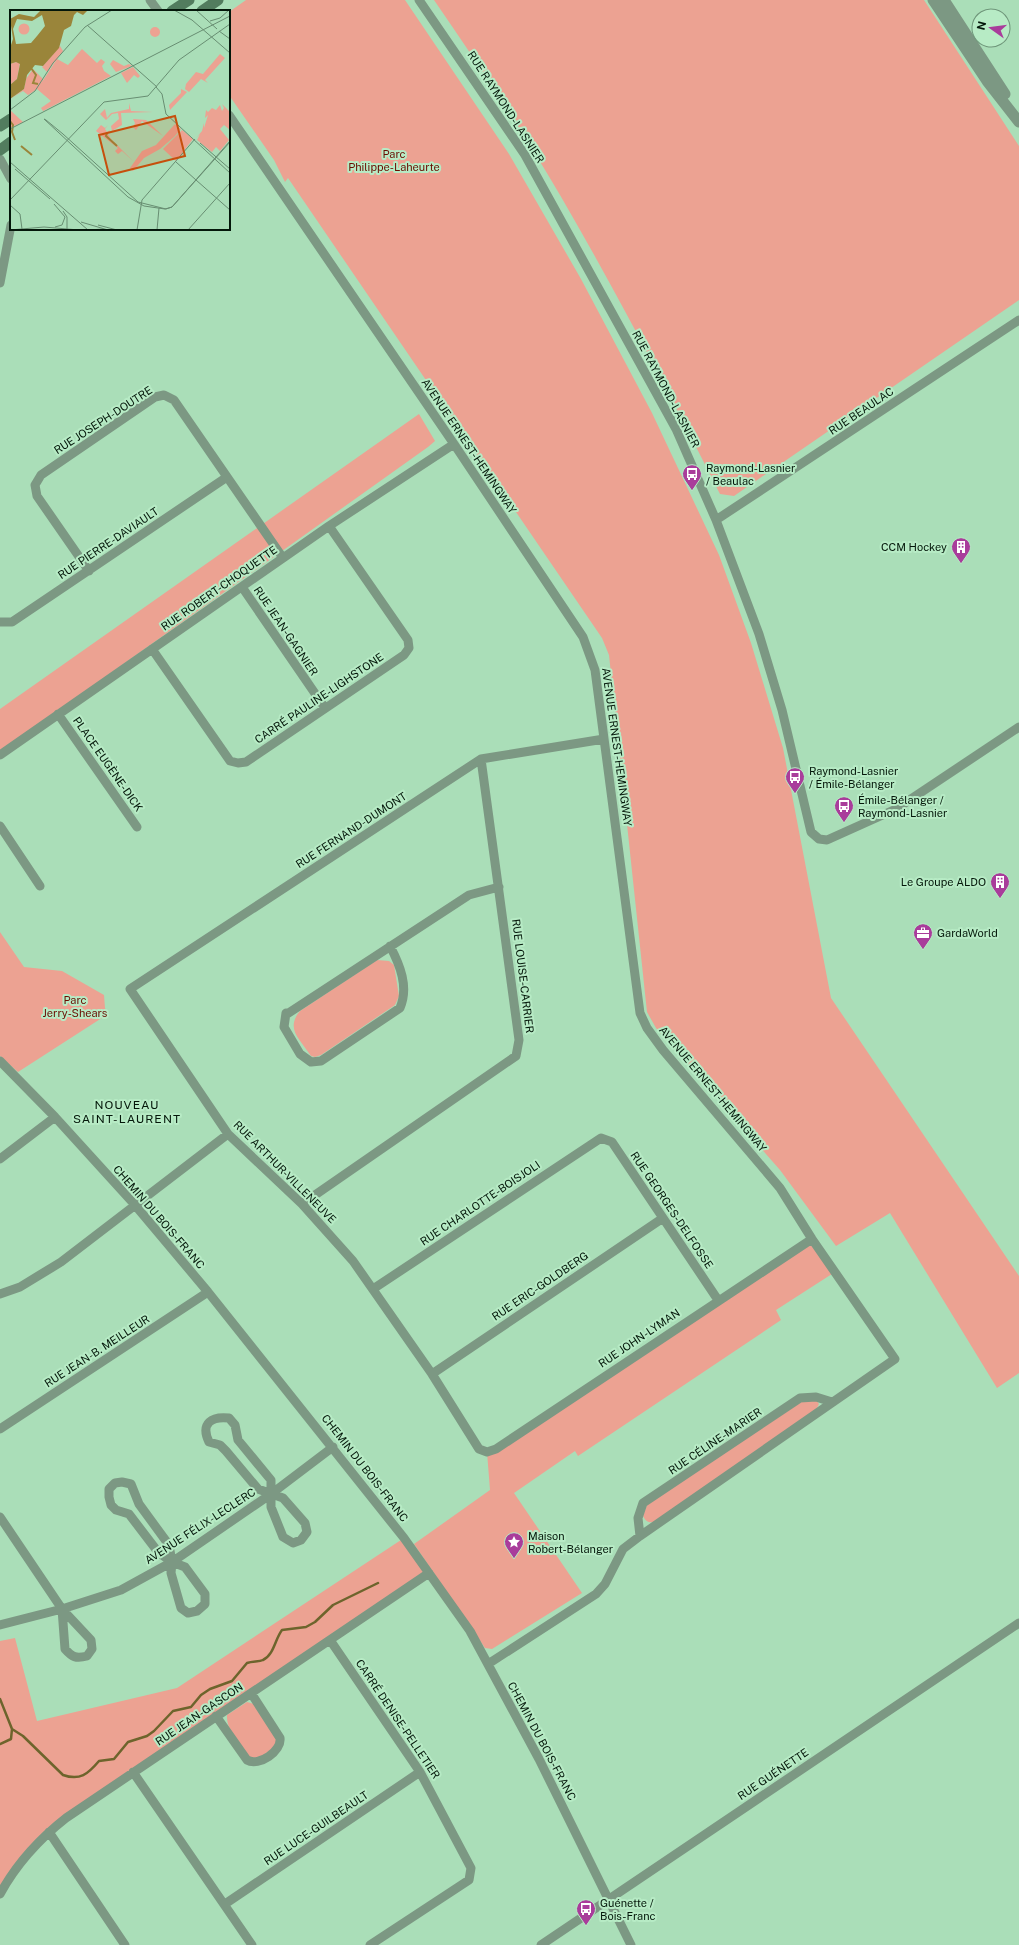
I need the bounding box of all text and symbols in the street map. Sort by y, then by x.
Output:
north arrow [971,8,1011,48]
inset map [10,10,230,230]
text: N [974,20,988,31]
street label: RUE RAYMOND-LASNIER [465,49,547,165]
park label: Parc Philippe-Laheurte [348,148,440,173]
street label: RUE RAYMOND-LASNIER [630,328,702,450]
street label: AVENUE ERNEST-HEMINGWAY [419,376,519,516]
street label: RUE JOSEPH-DOUTRE [52,384,154,456]
street label: RUE BEAULAC [826,385,896,437]
place label: Raymond-Lasnier / Beaulac [706,462,795,487]
bus stop icon: Raymond-Lasnier / Beaulac [681,463,703,491]
street label: RUE PIERRE-DAVIAULT [56,505,161,581]
building icon: CCM Hockey [950,536,972,564]
place label: CCM Hockey [881,541,947,553]
street label: RUE ROBERT-CHOQUETTE [159,543,279,633]
street label: RUE JEAN-GAGNIER [252,584,320,678]
street label: CARRÉ PAULINE-LIGHSTONE [252,649,386,746]
street label: AVENUE ERNEST-HEMINGWAY [600,667,634,827]
street label: PLACE EUGÈNE-DICK [71,714,146,814]
place label: Raymond-Lasnier / Émile-Bélanger [809,765,898,790]
bus stop icon: Raymond-Lasnier / Émile-Bélanger [784,766,806,794]
street label: RUE FERNAND-DUMONT [293,789,409,870]
place label: Émile-Bélanger / Raymond-Lasnier [858,793,947,819]
bus stop icon: Émile-Bélanger / Raymond-Lasnier [833,795,855,823]
building icon: Le Groupe ALDO [989,871,1011,899]
place label: Le Groupe ALDO [901,876,986,888]
street label: RUE LOUISE-CARRIER [510,918,536,1034]
office icon: GardaWorld [912,922,934,950]
place label: GardaWorld [937,927,998,939]
park label: Parc Jerry-Shears [43,994,108,1019]
street label: AVENUE ERNEST-HEMINGWAY [657,1024,769,1154]
district label: NOUVEAU SAINT-LAURENT [73,1098,181,1126]
street label: RUE ARTHUR-VILLENEUVE [231,1118,339,1226]
street label: RUE GEORGES-DELFOSSE [628,1149,716,1271]
street label: RUE CHARLOTTE-BOISJOLI [418,1158,542,1248]
street label: CHEMIN DU BOIS-FRANC [111,1163,207,1271]
street label: RUE ERIC-GOLDBERG [490,1249,590,1323]
street label: RUE JOHN-LYMAN [596,1306,682,1370]
street label: RUE JEAN-B. MEILLEUR [42,1313,152,1389]
street label: RUE CÉLINE-MARIER [666,1404,764,1477]
street label: CHEMIN DU BOIS-FRANC [319,1412,411,1524]
street label: AVENUE FÉLIX-LECLERC [142,1485,257,1566]
place label: Maison Robert-Bélanger [528,1530,613,1555]
place icon: Maison Robert-Bélanger [503,1531,525,1559]
street label: CARRÉ DENISE-PELLETIER [354,1657,443,1781]
street label: RUE JEAN-GASCON [153,1680,245,1748]
street label: CHEMIN DU BOIS-FRANC [506,1680,578,1802]
street label: RUE GUÉNETTE [735,1745,811,1802]
street label: RUE LUCE-GUILBEAULT [262,1788,371,1867]
place label: Guénette / Bois-Franc [600,1897,656,1922]
bus stop icon: Guénette / Bois-Franc [575,1898,597,1926]

